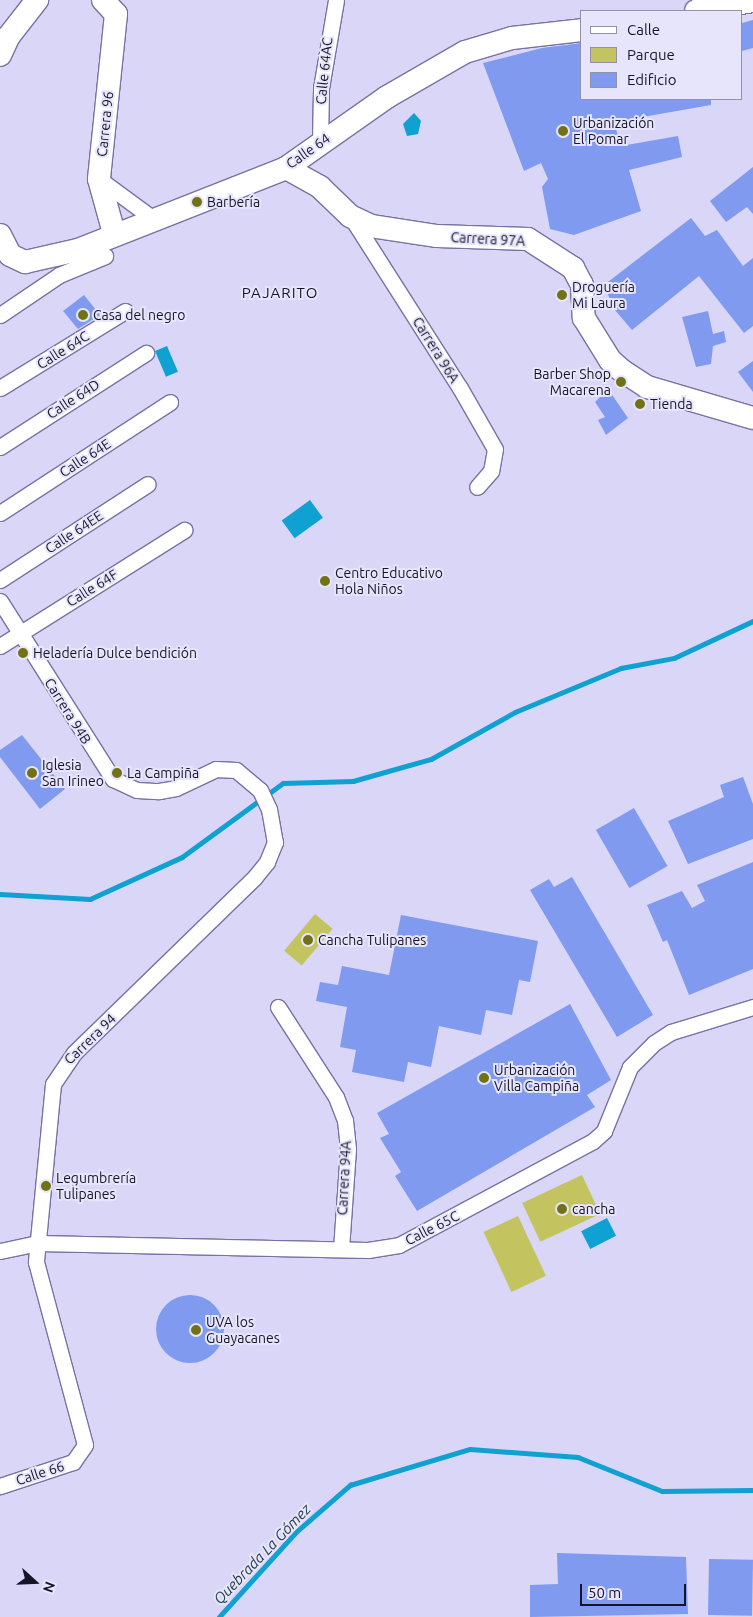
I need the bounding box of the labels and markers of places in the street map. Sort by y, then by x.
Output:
place label: Urbanización El Pomar [573,115,654,148]
marker: Urbanización El Pomar [557,125,569,137]
place label: Barbería [207,194,260,210]
marker: Barbería [191,196,203,208]
place label: Droguería Mi Laura [572,279,635,312]
marker: Droguería Mi Laura [556,289,568,301]
place label: Casa del negro [93,307,185,323]
marker: Casa del negro [77,309,89,321]
place label: Barber Shop Macarena [533,366,611,398]
marker: Barber Shop Macarena [615,376,627,388]
place label: Tienda [650,396,693,412]
marker: Tienda [634,398,646,410]
place label: Centro Educativo Hola Niños [335,565,443,598]
marker: Centro Educativo Hola Niños [319,575,331,587]
place label: Heladería Dulce bendición [33,645,197,661]
marker: Heladería Dulce bendición [17,647,29,659]
place label: Iglesia San Irineo [42,757,104,790]
place label: La Campiña [127,765,199,781]
marker: Iglesia San Irineo [26,767,38,779]
marker: La Campiña [111,767,123,779]
place label: Cancha Tulipanes [318,932,426,948]
marker: Cancha Tulipanes [302,934,314,946]
place label: Urbanización Villa Campiña [494,1062,579,1094]
marker: Urbanización Villa Campiña [478,1072,490,1084]
place label: Legumbrería Tulipanes [56,1170,136,1202]
marker: Legumbrería Tulipanes [40,1180,52,1192]
place label: cancha [572,1201,615,1217]
marker: cancha [556,1203,568,1215]
place label: UVA los Guayacanes [206,1314,280,1346]
marker: UVA los Guayacanes [190,1324,202,1336]

